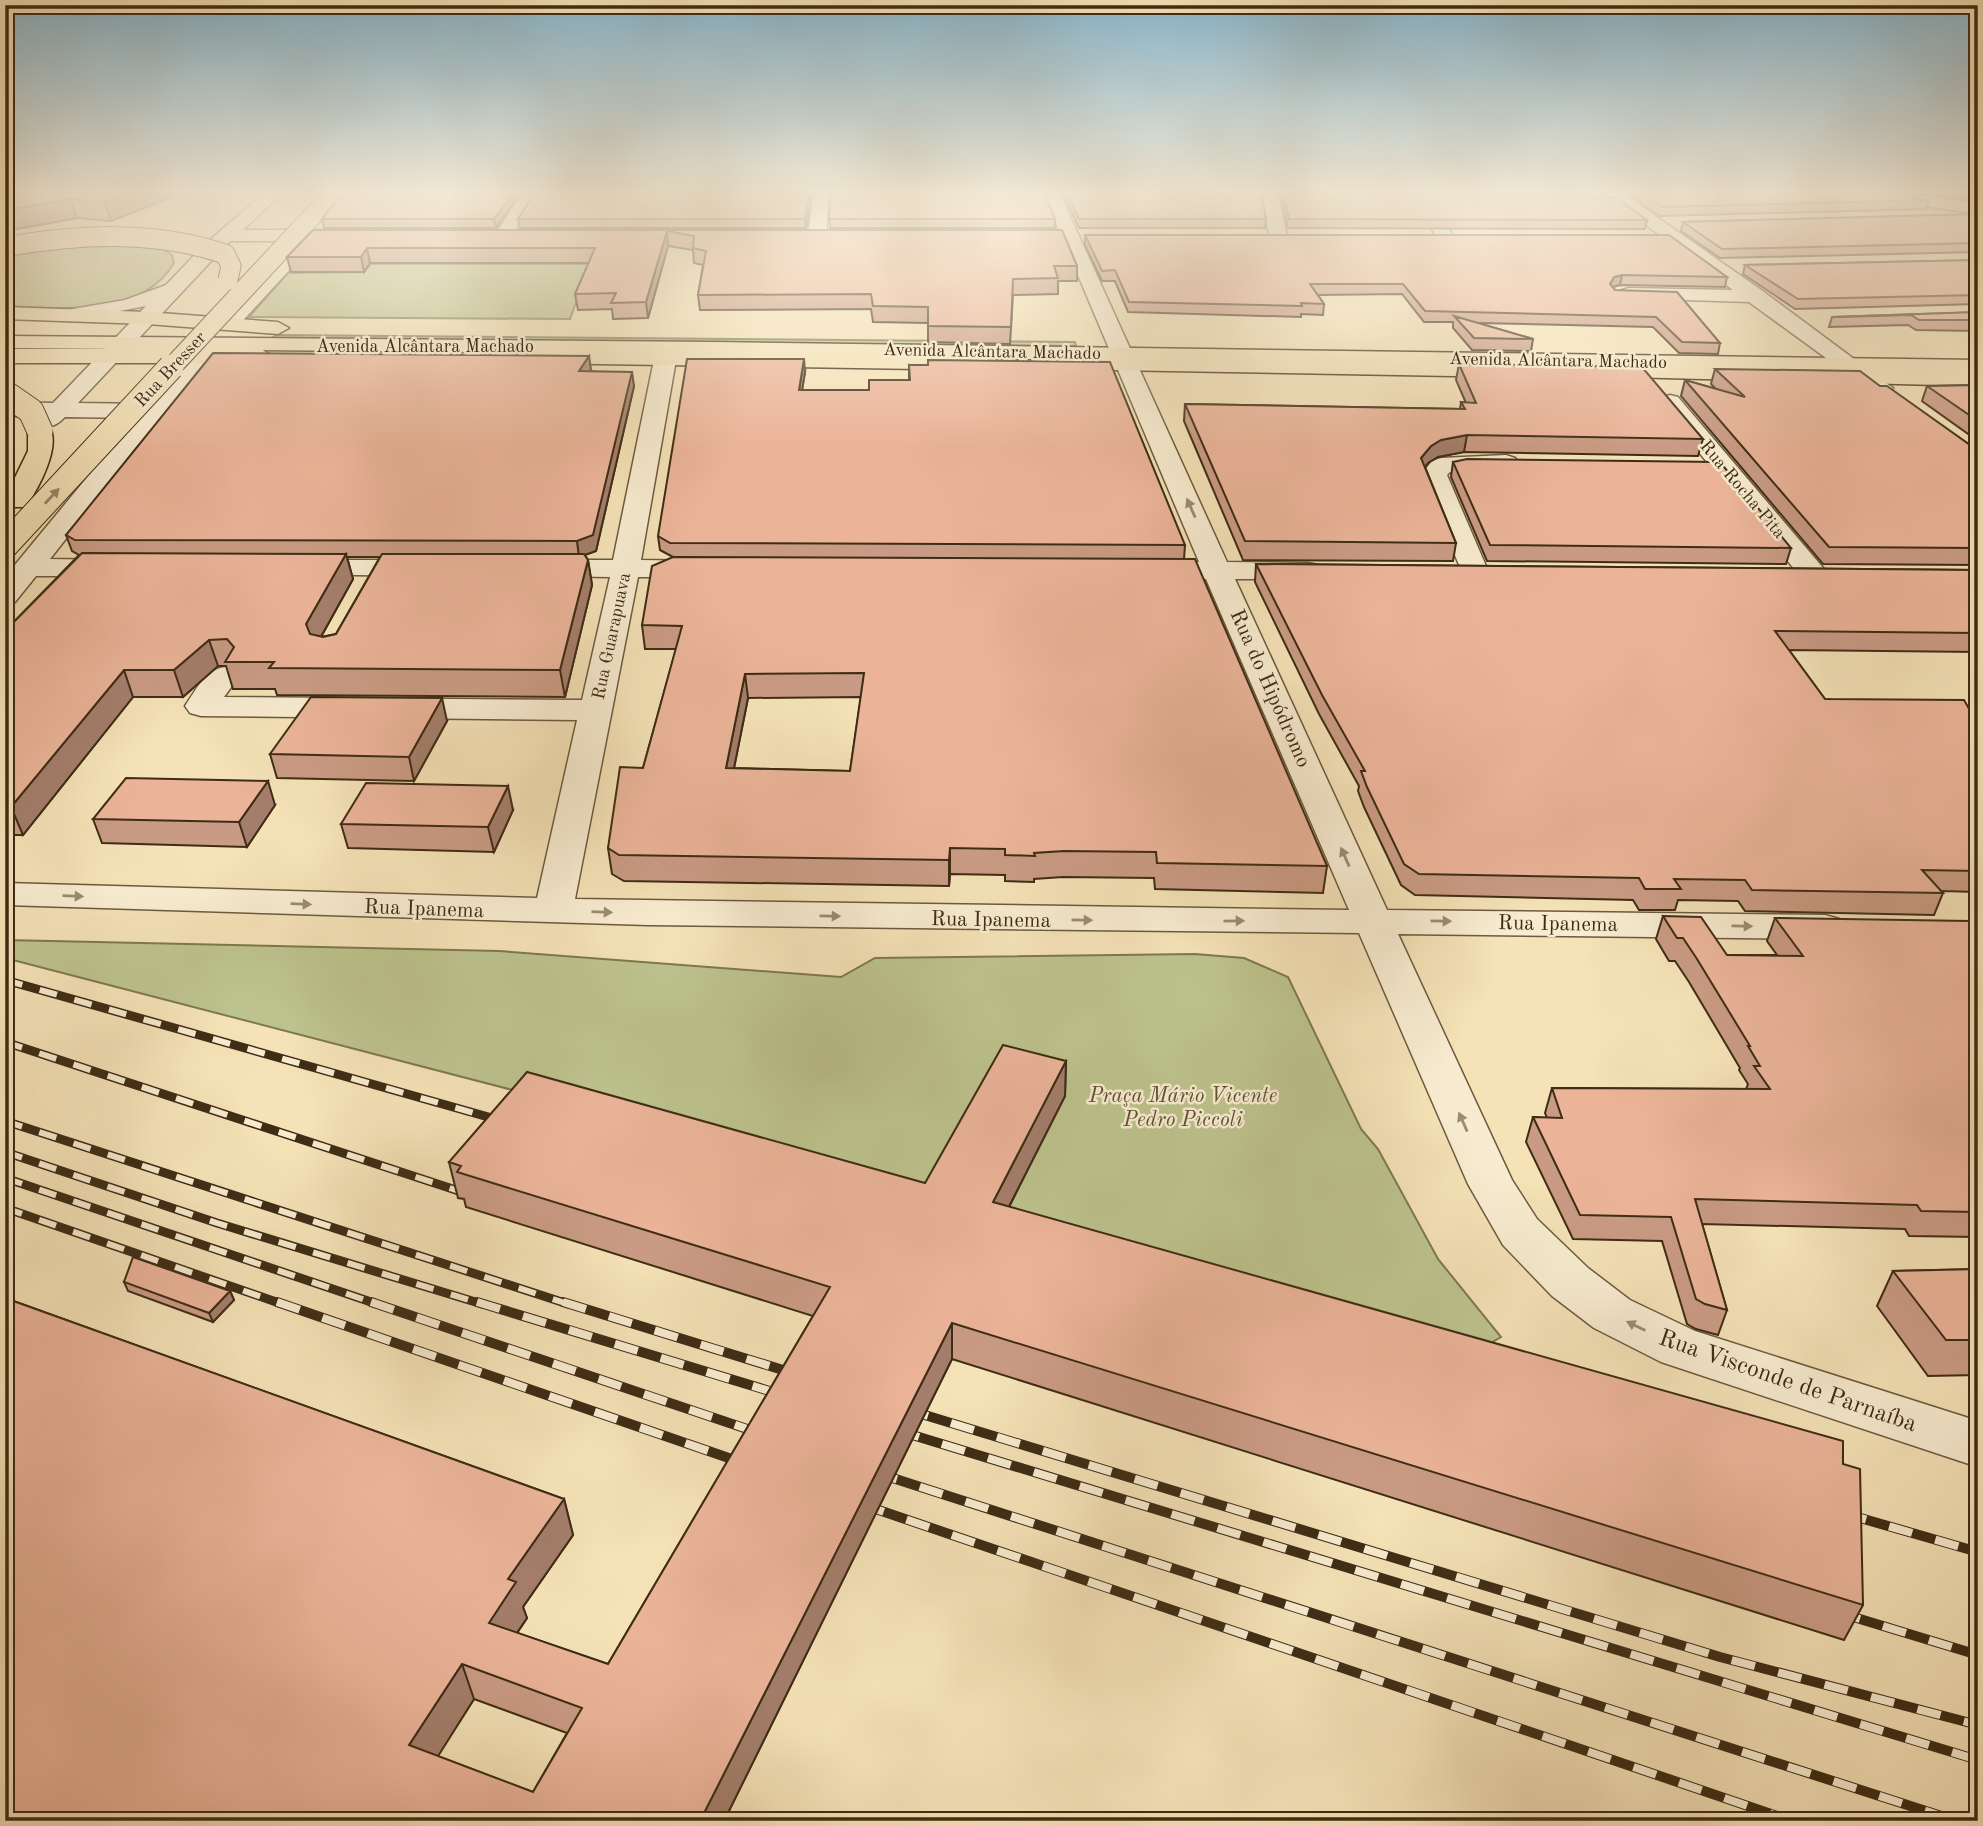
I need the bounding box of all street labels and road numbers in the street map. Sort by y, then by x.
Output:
street label: Rua Bresser [131,328,210,411]
street label: Avenida Alcântara Machado [316,338,534,356]
street label: Avenida Alcântara Machado [883,341,1101,363]
street label: Avenida Alcântara Machado [1449,350,1667,372]
street label: Rua Rocha Pita [1696,437,1788,542]
street label: Rua Guarapuava [590,571,634,701]
street label: Rua do Hipódromo [1225,607,1314,771]
street label: Rua Ipanema [364,897,484,922]
street label: Rua Ipanema [931,909,1051,932]
street label: Rua Ipanema [1498,913,1618,936]
street label: Rua Visconde de Parnaíba [1655,1326,1920,1437]

